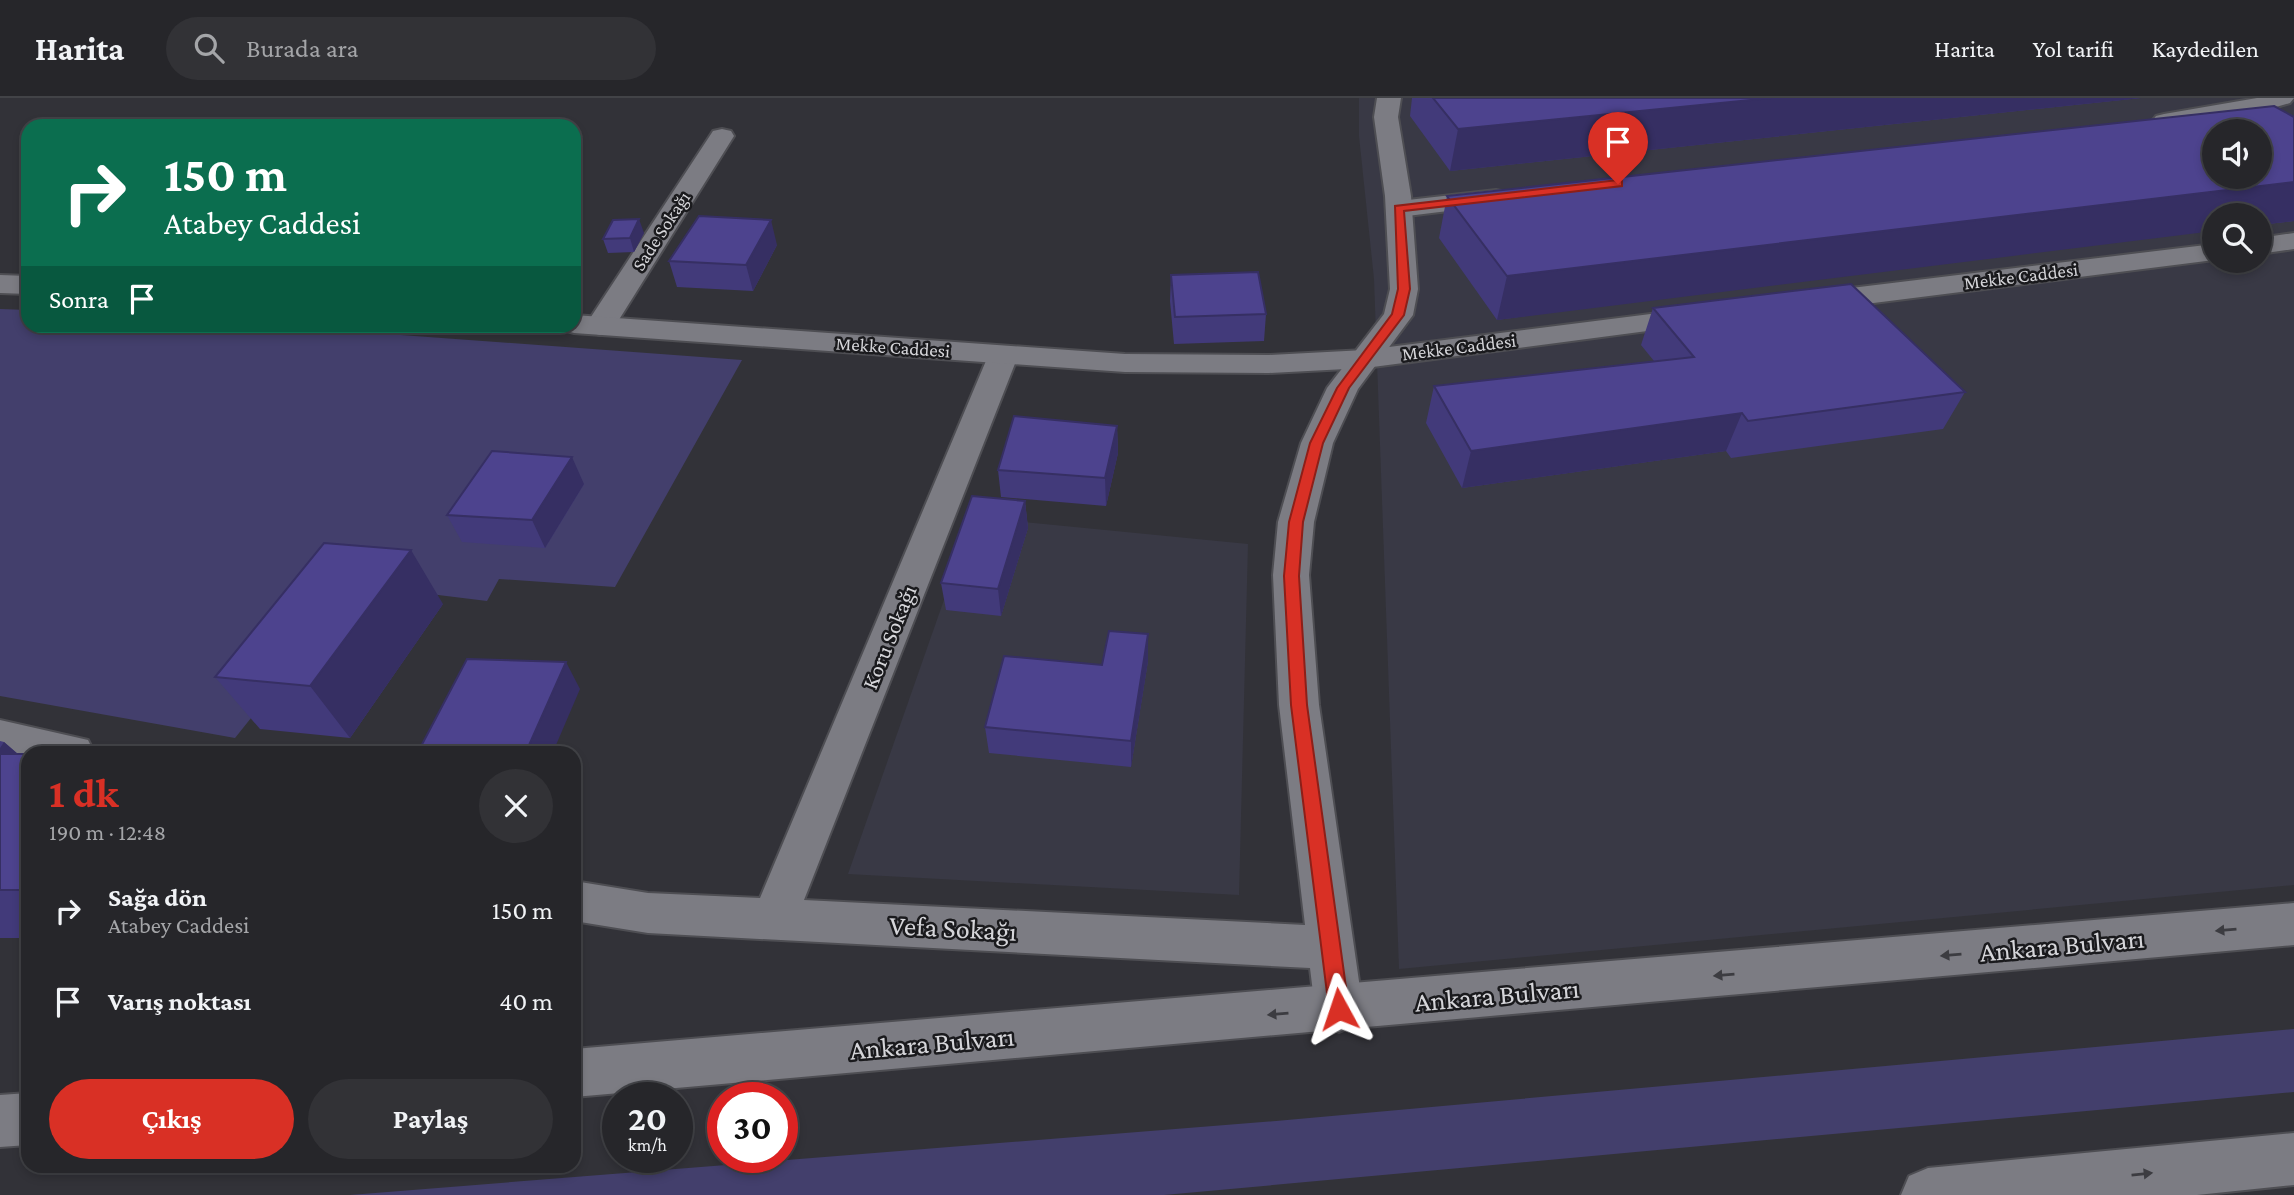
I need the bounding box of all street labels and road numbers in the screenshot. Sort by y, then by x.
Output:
street label: Sade Sokağı [628,188,694,274]
street label: Mekke Caddesi [1963,259,2079,293]
street label: Mekke Caddesi [1401,330,1517,364]
street label: Mekke Caddesi [835,333,951,361]
street label: Koru Sokağı [856,581,922,693]
street label: Vefa Sokağı [888,909,1018,947]
street label: Ankara Bulvarı [1978,922,2146,968]
street label: Ankara Bulvarı [1413,972,1581,1018]
street label: Ankara Bulvarı [848,1020,1016,1066]

